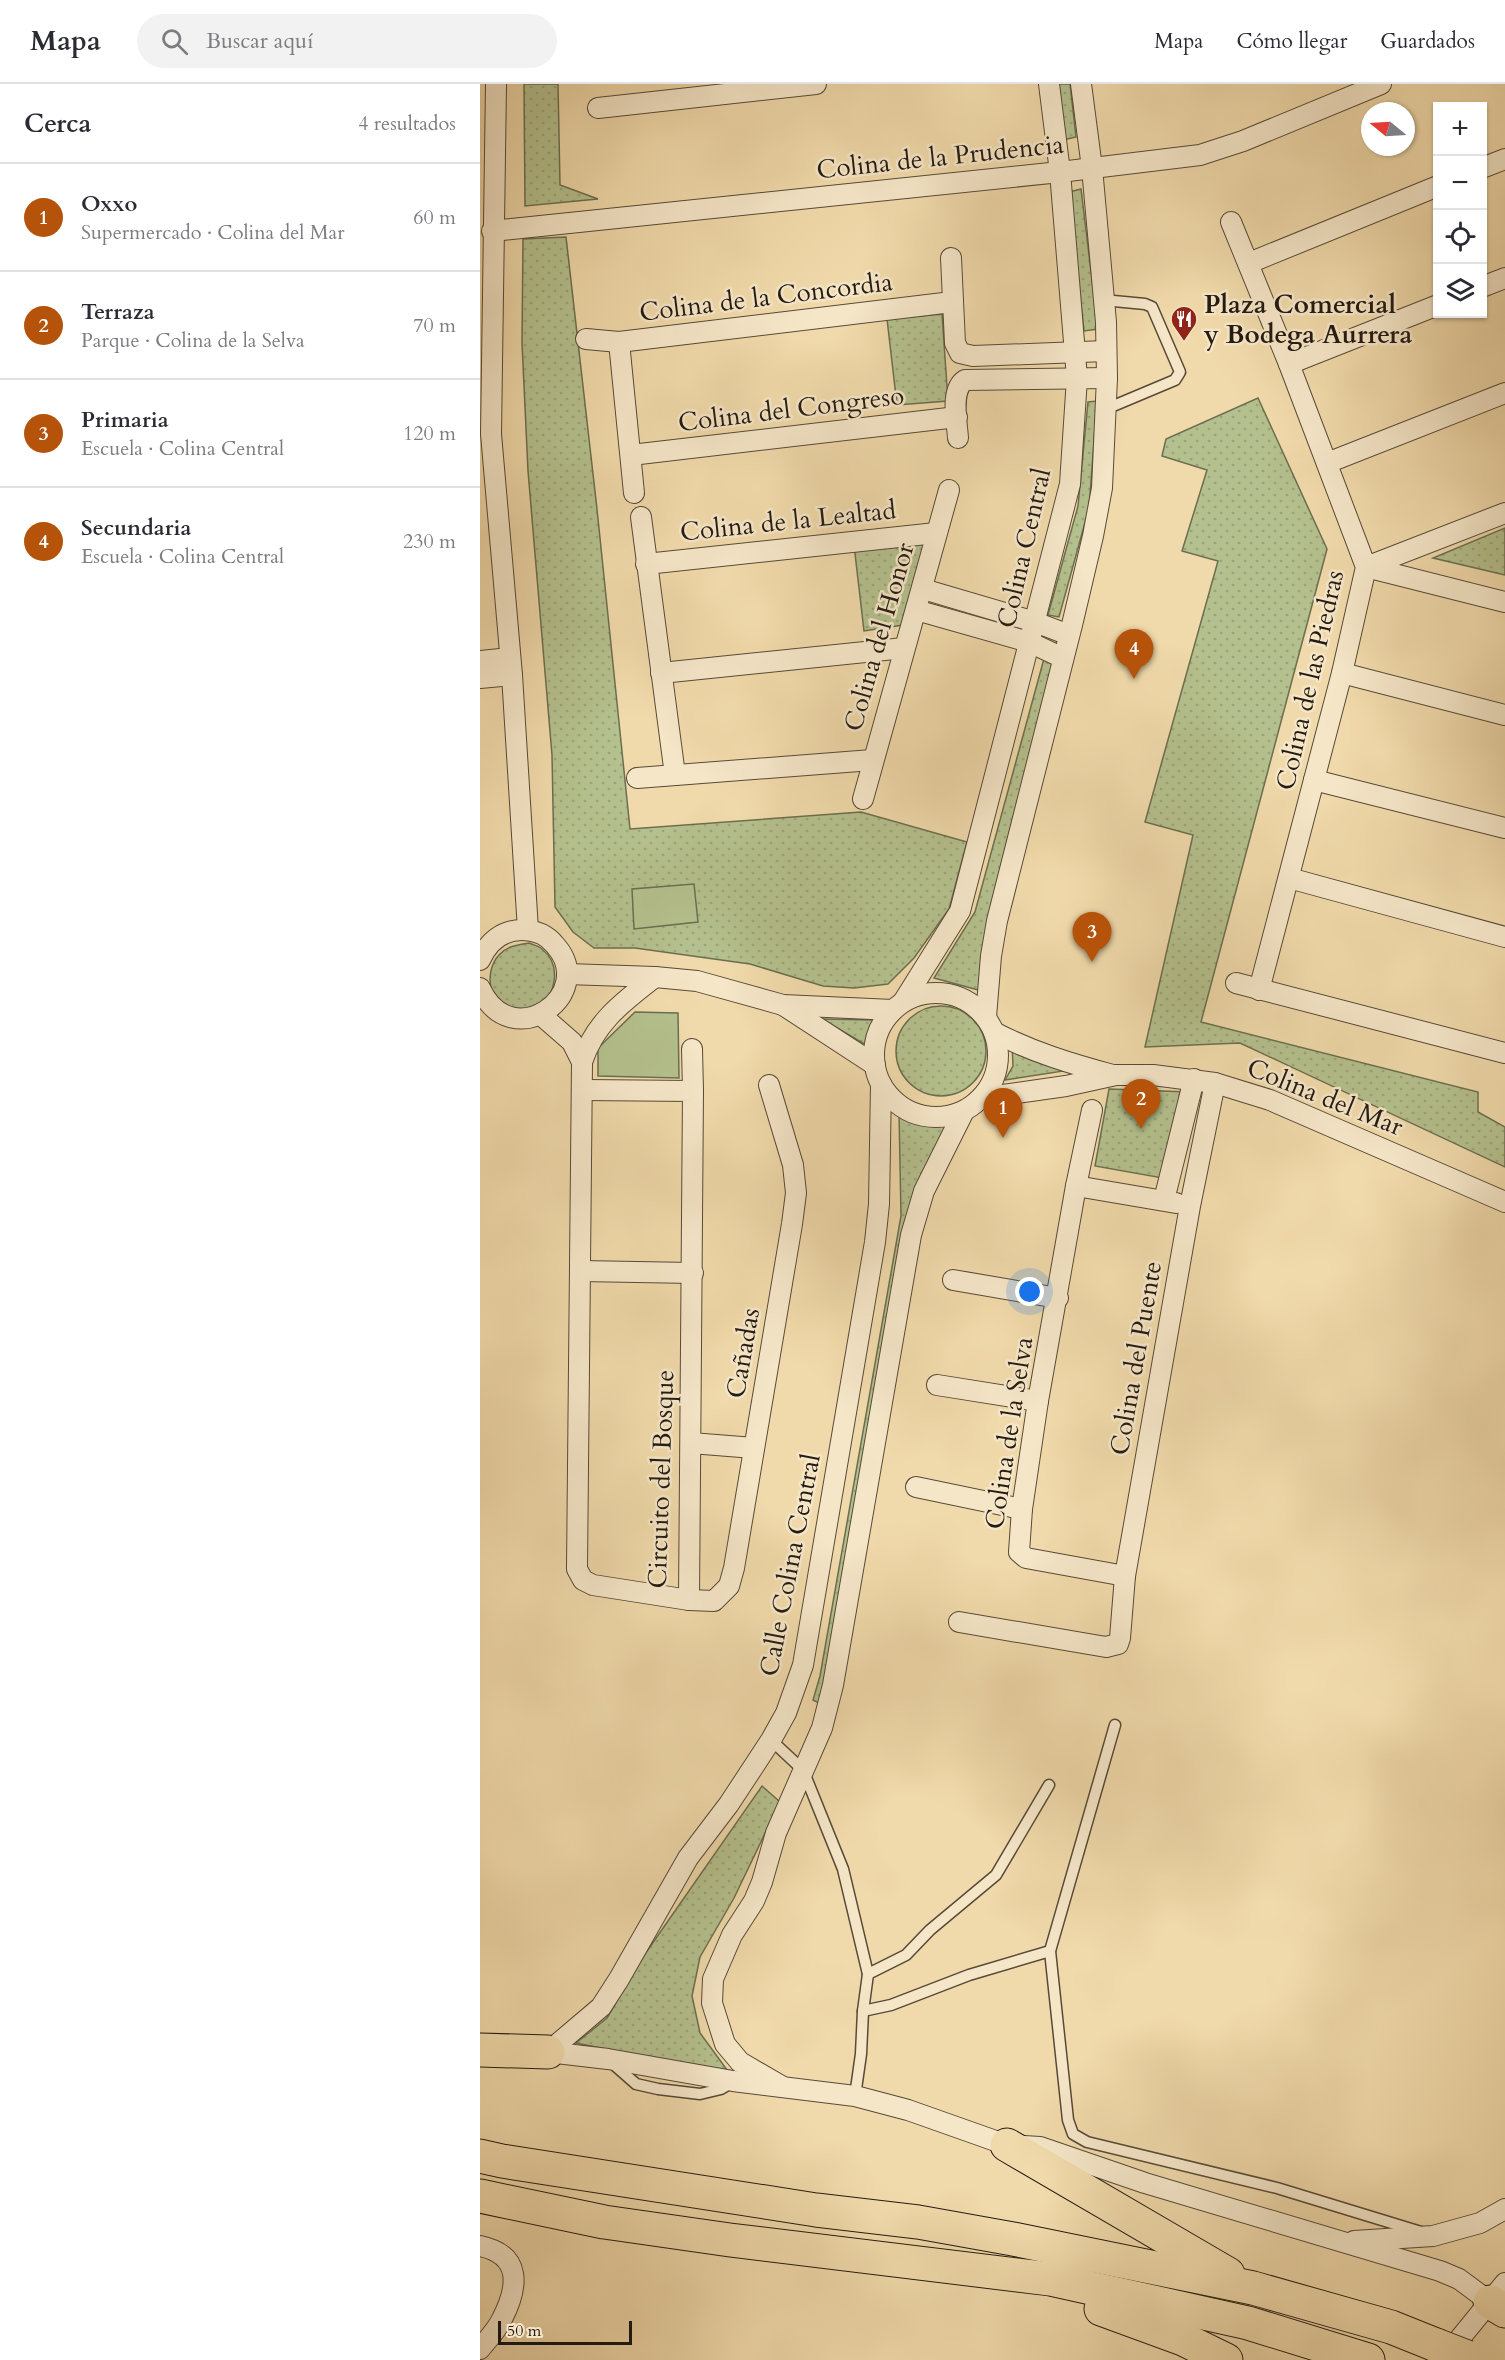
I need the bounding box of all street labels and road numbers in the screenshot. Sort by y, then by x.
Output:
street label: Colina de la Prudencia [815,127,1065,187]
street label: Colina de la Concordia [637,264,895,330]
street label: Colina del Congreso [676,378,906,440]
street label: Colina Central [989,464,1059,631]
street label: Colina de la Lealtad [678,492,898,550]
street label: Colina del Honor [835,538,923,735]
street label: Colina de las Piedras [1268,567,1352,793]
street label: Colina del Mar [1242,1050,1409,1144]
street label: Colina del Puente [1102,1258,1170,1458]
street label: Cañadas [718,1305,768,1401]
street label: Colina de la Selva [977,1334,1041,1532]
street label: Circuito del Bosque [640,1369,682,1589]
street label: Calle Colina Central [751,1450,829,1679]

